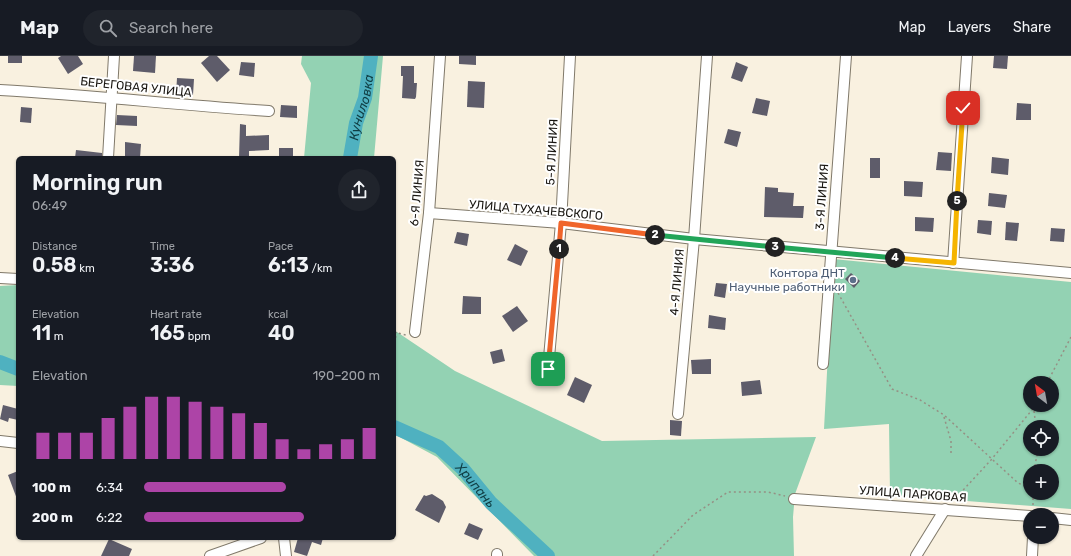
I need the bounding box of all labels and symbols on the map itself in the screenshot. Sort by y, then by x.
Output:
water label: Куниловка [346,73,376,141]
street label: БЕРЕГОВАЯ УЛИЦА [80,74,192,100]
pin [946,91,980,125]
street label: 5-Я ЛИНИЯ [543,118,561,186]
street label: 6-Я ЛИНИЯ [407,159,427,227]
street label: 3-Я ЛИНИЯ [813,163,831,231]
pin: 5 [947,191,967,211]
street label: УЛИЦА ТУХАЧЕВСКОГО [469,197,603,223]
pin: 2 [645,225,665,245]
pin: 3 [765,237,785,257]
pin: 1 [549,239,569,259]
street label: 4-Я ЛИНИЯ [667,248,687,316]
pin: 4 [885,248,905,268]
place label: Контора ДНТ Научные работники [729,266,845,294]
marker: Контора ДНТ Научные работники [848,275,858,285]
pin [531,352,565,386]
north arrow [1023,376,1059,412]
water label: Хрипань [452,459,499,511]
street label: УЛИЦА ПАРКОВАЯ [859,483,967,505]

